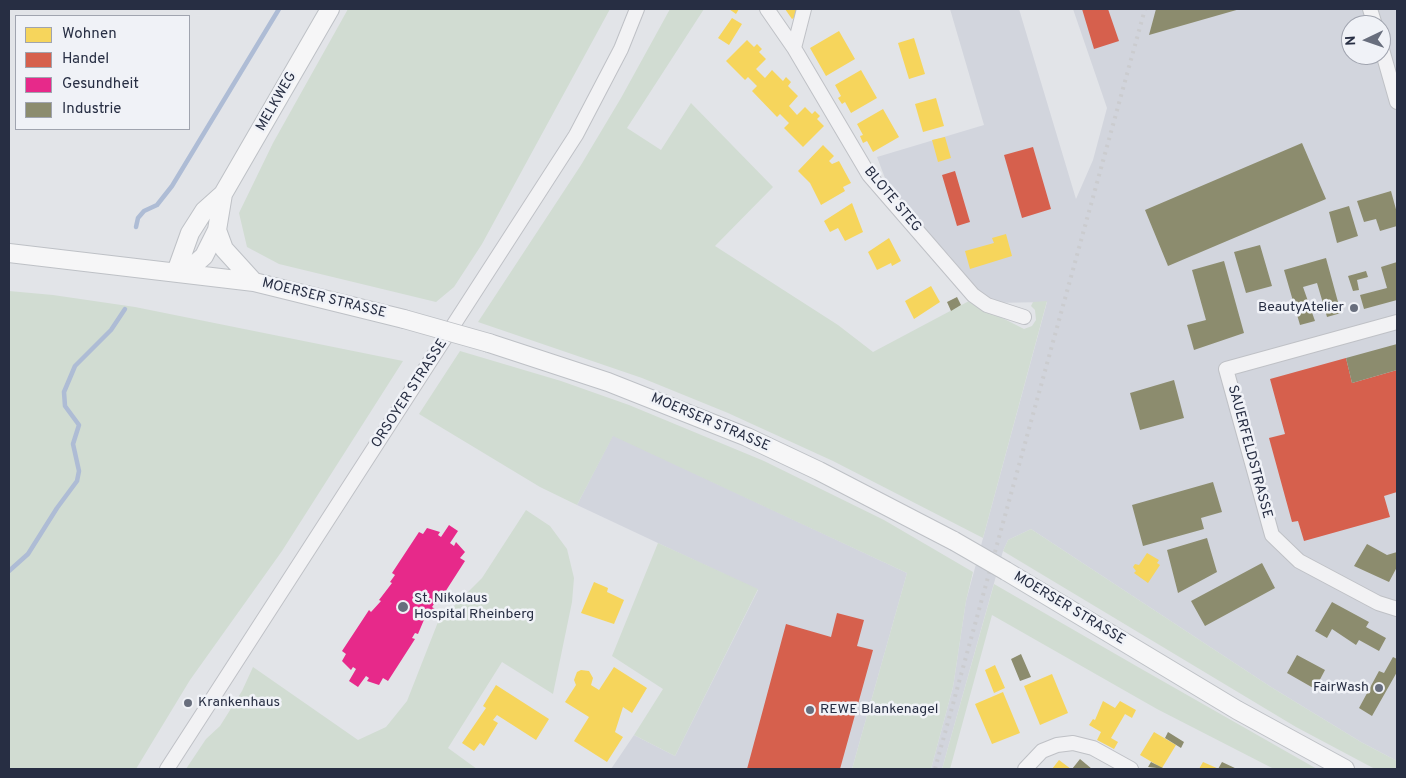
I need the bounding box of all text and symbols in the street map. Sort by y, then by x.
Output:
legend [15,15,190,130]
north arrow [1341,15,1391,65]
text: Wohnen [62,25,117,44]
text: N [1343,35,1360,46]
text: Handel [62,50,109,69]
street label: MELKWEG [253,69,301,135]
text: Gesundheit [62,75,139,94]
text: Industrie [62,100,121,119]
street label: BLOTE STEG [860,164,924,236]
street label: MOERSER STRASSE [260,275,388,323]
place label: BeautyAtelier [1258,300,1344,316]
marker: BeautyAtelier [1348,302,1360,314]
street label: ORSOYER STRASSE [369,336,451,452]
street label: SAUERFELDSTRASSE [1223,384,1275,520]
street label: MOERSER STRASSE [648,390,772,456]
street label: MOERSER STRASSE [1010,569,1128,649]
place label: St. Nikolaus Hospital Rheinberg [414,591,534,624]
marker: St. Nikolaus Hospital Rheinberg [396,600,410,614]
place label: FairWash [1313,680,1369,696]
marker: FairWash [1373,682,1385,694]
place label: Krankenhaus [198,695,280,711]
marker: Krankenhaus [182,697,194,709]
place label: REWE Blankenagel [820,702,938,718]
marker: REWE Blankenagel [804,704,816,716]

